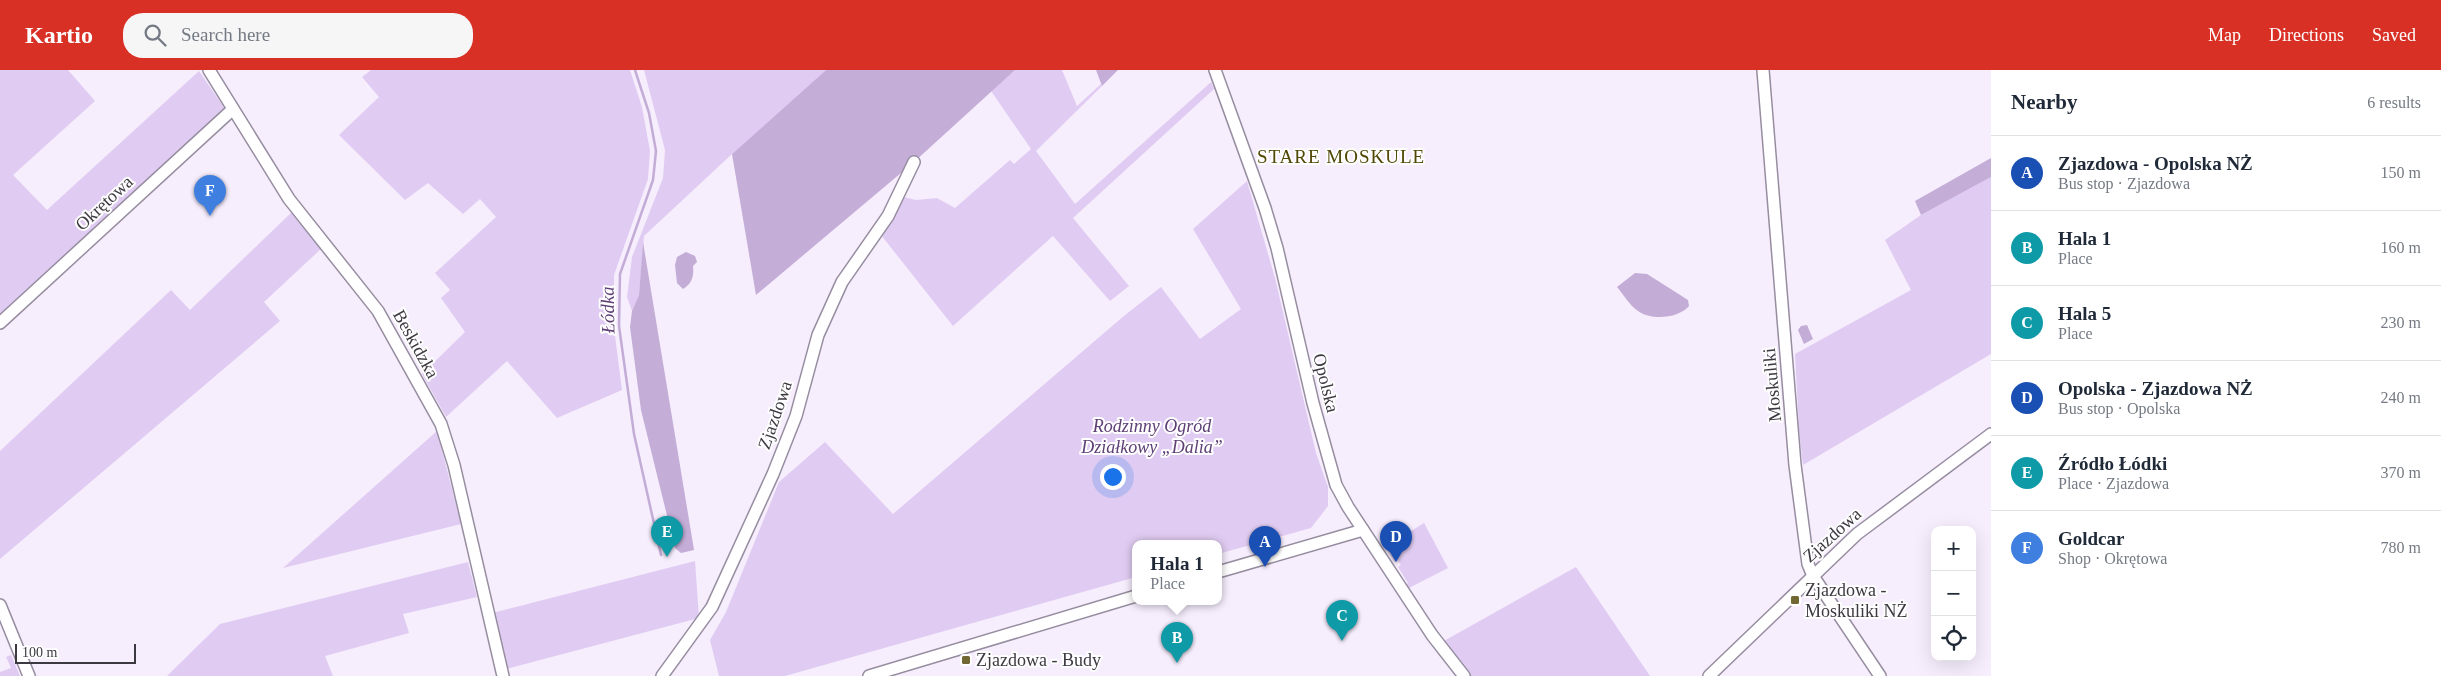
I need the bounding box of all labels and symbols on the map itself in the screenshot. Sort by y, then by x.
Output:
district label: STARE MOSKULE [1257,146,1425,167]
street label: Okrętowa [71,171,137,235]
pin: F [194,175,226,216]
water label: Łódka [597,286,618,335]
street label: Beskidzka [389,306,443,382]
street label: Moskuliki [1759,347,1785,423]
street label: Opolska [1309,351,1343,415]
street label: Zjazdowa [754,378,796,452]
park label: Rodzinny Ogród Działkowy „Dalia” [1080,416,1223,457]
your location [1100,464,1126,490]
street label: Zjazdowa [1799,504,1865,566]
pin: E [651,516,683,557]
pin: D [1380,521,1412,562]
pin: A [1249,526,1281,567]
place label: Zjazdowa - Moskuliki NŻ [1805,580,1908,621]
marker: Zjazdowa - Moskuliki NŻ [1789,594,1801,606]
pin: C [1326,600,1358,641]
pin: B [1161,622,1193,663]
scale bar [15,641,136,664]
place label: Zjazdowa - Budy [976,650,1101,670]
marker: Zjazdowa - Budy [960,654,972,666]

